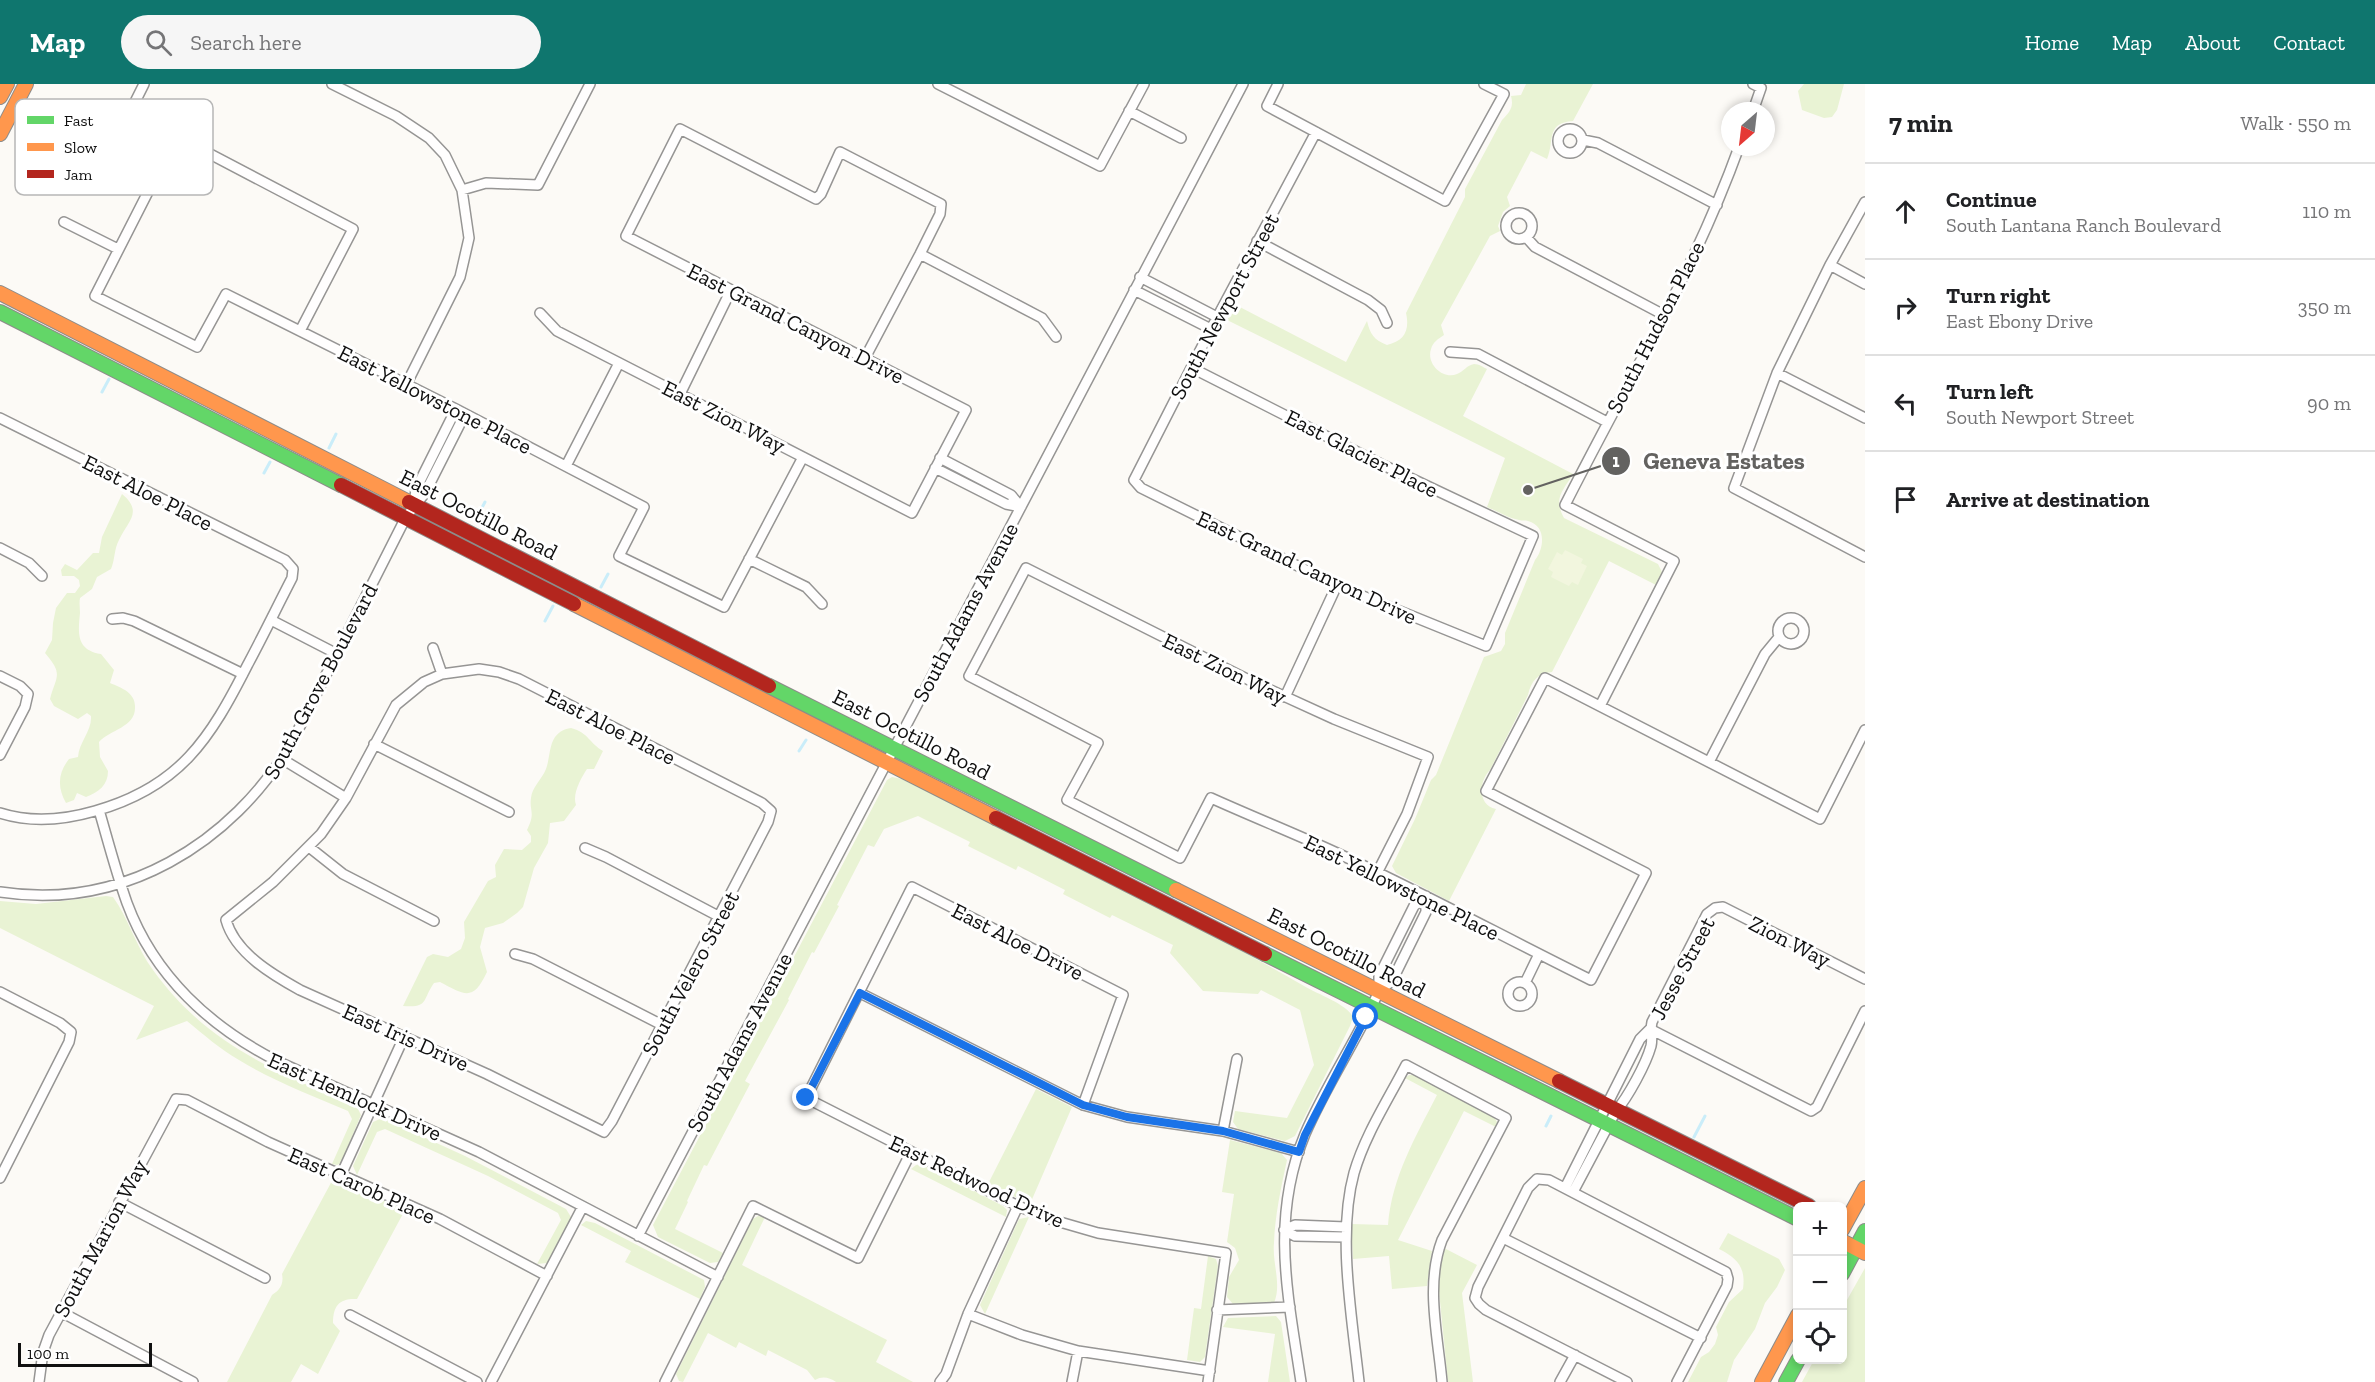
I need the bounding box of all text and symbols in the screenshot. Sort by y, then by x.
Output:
search box [121,15,541,69]
text: Map [30,26,85,59]
icon: search [142,26,175,59]
text: Search here [190,29,302,56]
text: Home [2025,30,2079,55]
text: Map [2112,30,2152,55]
text: About [2185,30,2240,55]
text: Contact [2273,30,2345,55]
legend [15,99,213,195]
north arrow [1721,102,1775,156]
text: 7 min [1889,107,1953,139]
text: Fast [64,111,93,130]
text: Walk · 550 m [2241,111,2351,135]
text: Slow [64,138,98,157]
text: Jam [64,165,93,184]
text: Continue [1946,186,2037,213]
icon: ahead [1889,195,1922,228]
text: 110 m [2302,199,2351,223]
street label: South Newport Street [1164,208,1285,404]
text: South Lantana Ranch Boulevard [1946,213,2221,237]
street label: South Hudson Place [1600,237,1710,418]
street label: East Grand Canyon Drive [683,257,909,390]
text: Turn right [1946,282,2050,309]
icon: right [1889,291,1922,324]
text: 350 m [2298,295,2351,319]
text: East Ebony Drive [1946,309,2093,333]
street label: East Yellowstone Place [333,339,536,460]
street label: East Zion Way [658,374,790,459]
text: Turn left [1946,378,2033,405]
icon: left [1889,387,1922,420]
text: 90 m [2307,391,2351,415]
street label: East Glacier Place [1281,403,1443,504]
text: South Newport Street [1946,405,2134,429]
callout: Geneva Estates [1601,440,1817,482]
text: Geneva Estates [1643,446,1805,475]
street label: East Aloe Place [78,448,217,537]
text: 1 [1612,450,1620,472]
street label: East Ocotillo Road [395,463,562,566]
icon: arrive [1889,483,1922,516]
text: Arrive at destination [1946,486,2149,513]
street label: East Grand Canyon Drive [1192,505,1421,630]
street label: South Adams Avenue [907,518,1024,707]
street label: South Grove Boulevard [257,579,384,784]
street label: East Zion Way [1158,627,1292,710]
street label: East Aloe Place [541,682,680,771]
street label: East Ocotillo Road [828,683,995,786]
street label: East Yellowstone Place [1300,828,1504,946]
street label: South Velero Street [636,886,746,1060]
street label: East Aloe Drive [947,897,1088,986]
street label: East Ocotillo Road [1263,901,1430,1004]
street label: Zion Way [1744,909,1836,974]
street label: Jesse Street [1644,912,1721,1024]
street label: South Adams Avenue [681,948,798,1137]
street label: East Iris Drive [339,998,473,1077]
route start [1352,1003,1378,1029]
street label: East Hemlock Drive [264,1046,446,1147]
route end [792,1084,818,1110]
street label: East Redwood Drive [885,1129,1069,1234]
street label: East Carob Place [284,1141,439,1230]
street label: South Marion Way [47,1154,154,1322]
map controls [1793,1202,1847,1364]
button: + [1793,1202,1847,1256]
button: − [1793,1256,1847,1310]
button: locate [1793,1310,1847,1364]
scale bar [18,1340,152,1368]
text: 100 m [27,1344,69,1363]

